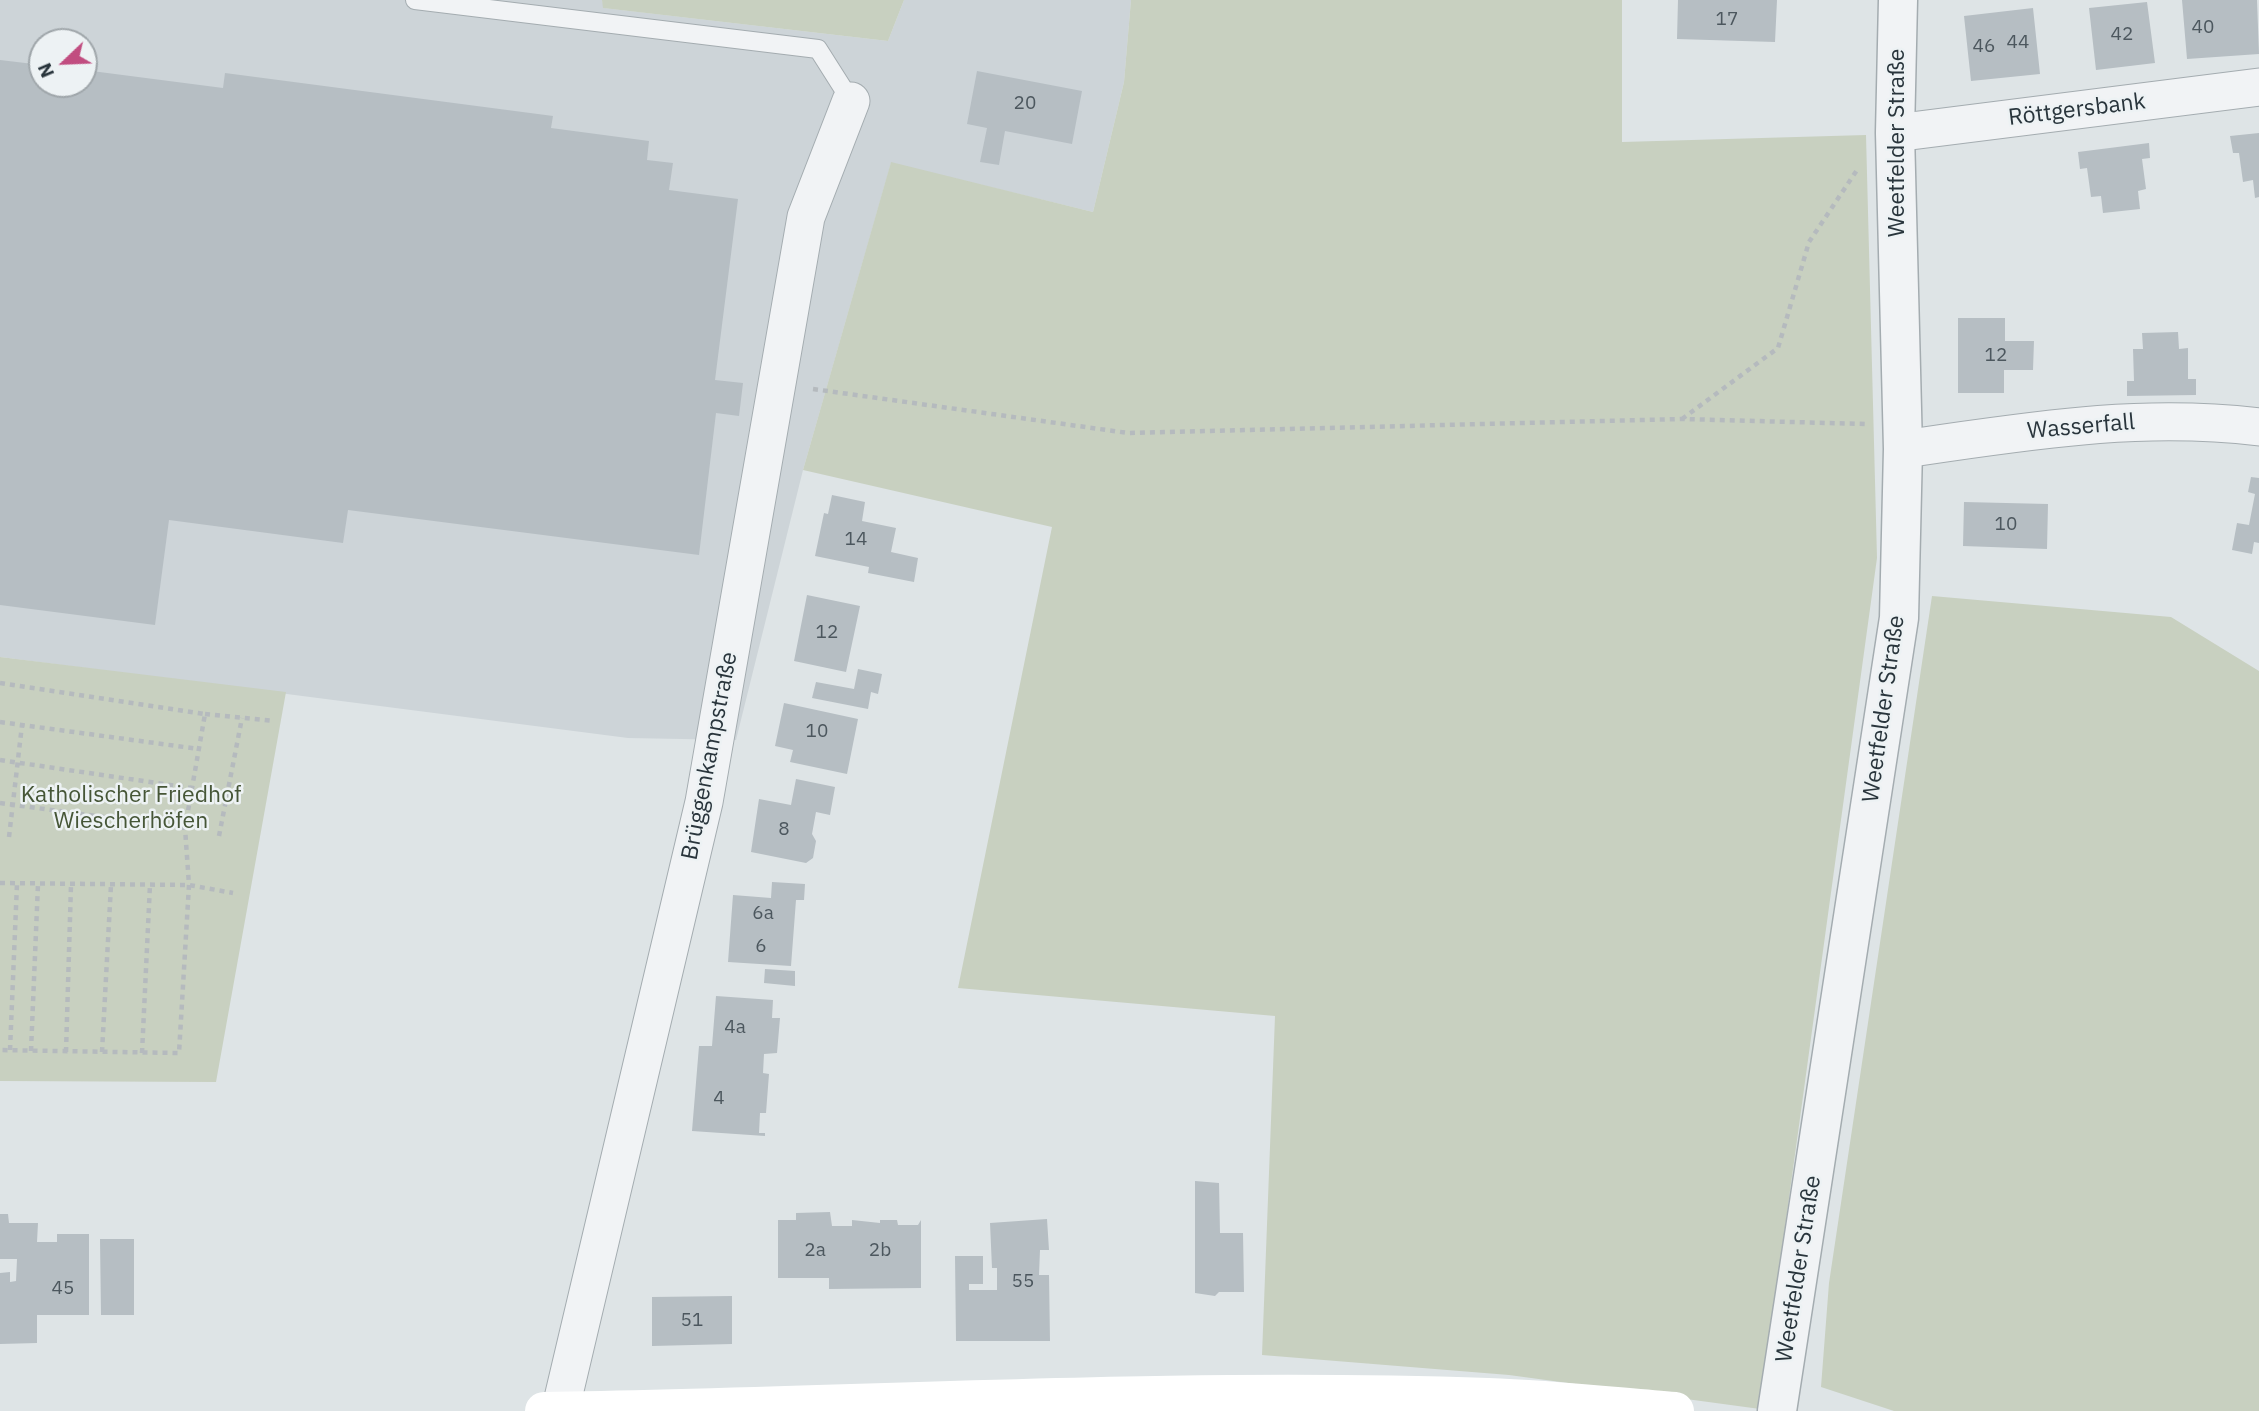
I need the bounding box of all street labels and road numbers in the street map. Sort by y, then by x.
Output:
street label: Weetfelder Straße [1883,49,1911,237]
street label: Röttgersbank [2007,88,2147,132]
street label: Wasserfall [2026,409,2136,445]
street label: Weetfelder Straße [1857,614,1911,804]
street label: Brüggenkampstraße [676,650,744,862]
street label: Weetfelder Straße [1771,1174,1827,1364]

